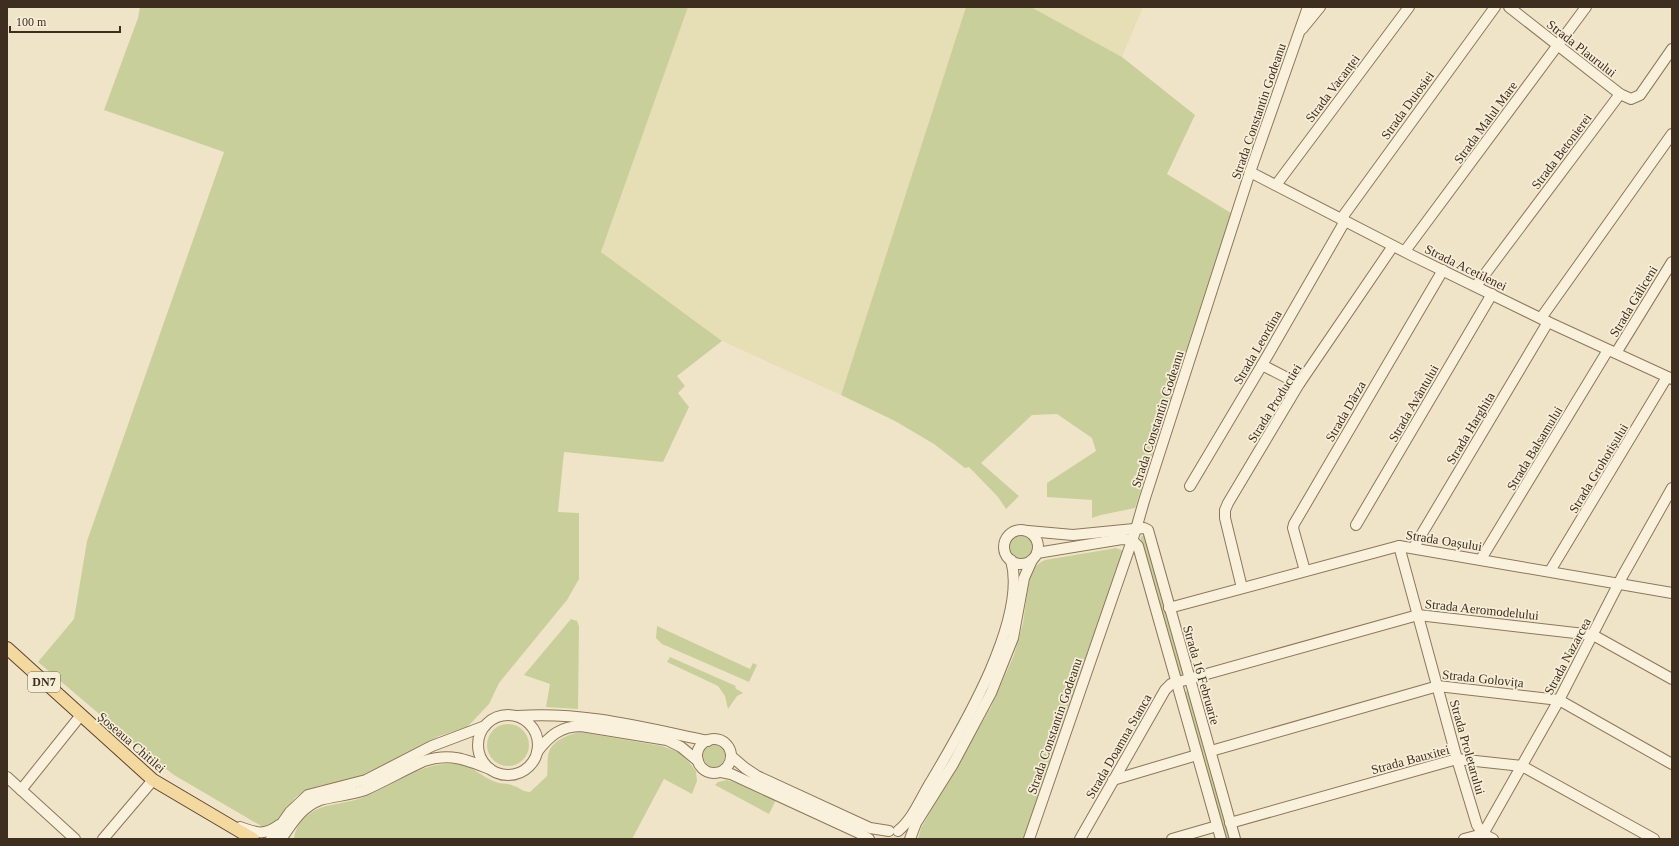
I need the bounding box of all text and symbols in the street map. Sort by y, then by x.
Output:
scale bar [10,8,120,34]
text: 100 m [16,15,47,29]
street label: Strada Plaurului [1544,17,1620,80]
street label: Strada Constantin Godeanu [1228,41,1289,181]
street label: Strada Vacanței [1302,51,1363,125]
street label: Strada Duiosiei [1378,68,1437,142]
street label: Strada Malul Mare [1450,78,1520,166]
street label: Strada Betonierei [1528,110,1595,192]
street label: Strada Acetilenei [1422,241,1509,294]
street label: Strada Găliceni [1606,263,1661,340]
street label: Strada Leordina [1230,307,1285,387]
street label: Strada Constantin Godeanu [1128,348,1187,489]
street label: Strada Productiei [1244,361,1305,445]
street label: Strada Avântului [1385,362,1442,445]
street label: Strada Dârza [1322,378,1369,444]
street label: Strada Harghita [1443,389,1498,467]
street label: Strada Balsamului [1503,403,1566,493]
street label: Strada Grohotișului [1566,420,1631,516]
street label: Strada Oașului [1405,527,1483,554]
street label: Strada Aeromodelului [1424,596,1540,623]
street label: Strada Nazarcea [1541,615,1594,697]
street label: Strada 16 Februarie [1180,624,1223,727]
street label: Strada Constantin Godeanu [1024,656,1085,796]
street label: Strada Golovița [1441,667,1525,690]
road number: DN7 [28,672,60,692]
street label: Strada Doamna Stanca [1082,691,1155,801]
street label: Strada Proletarului [1447,698,1488,797]
street label: Șoseaua Chitilei [95,709,169,776]
street label: Strada Bauxitei [1369,742,1451,777]

